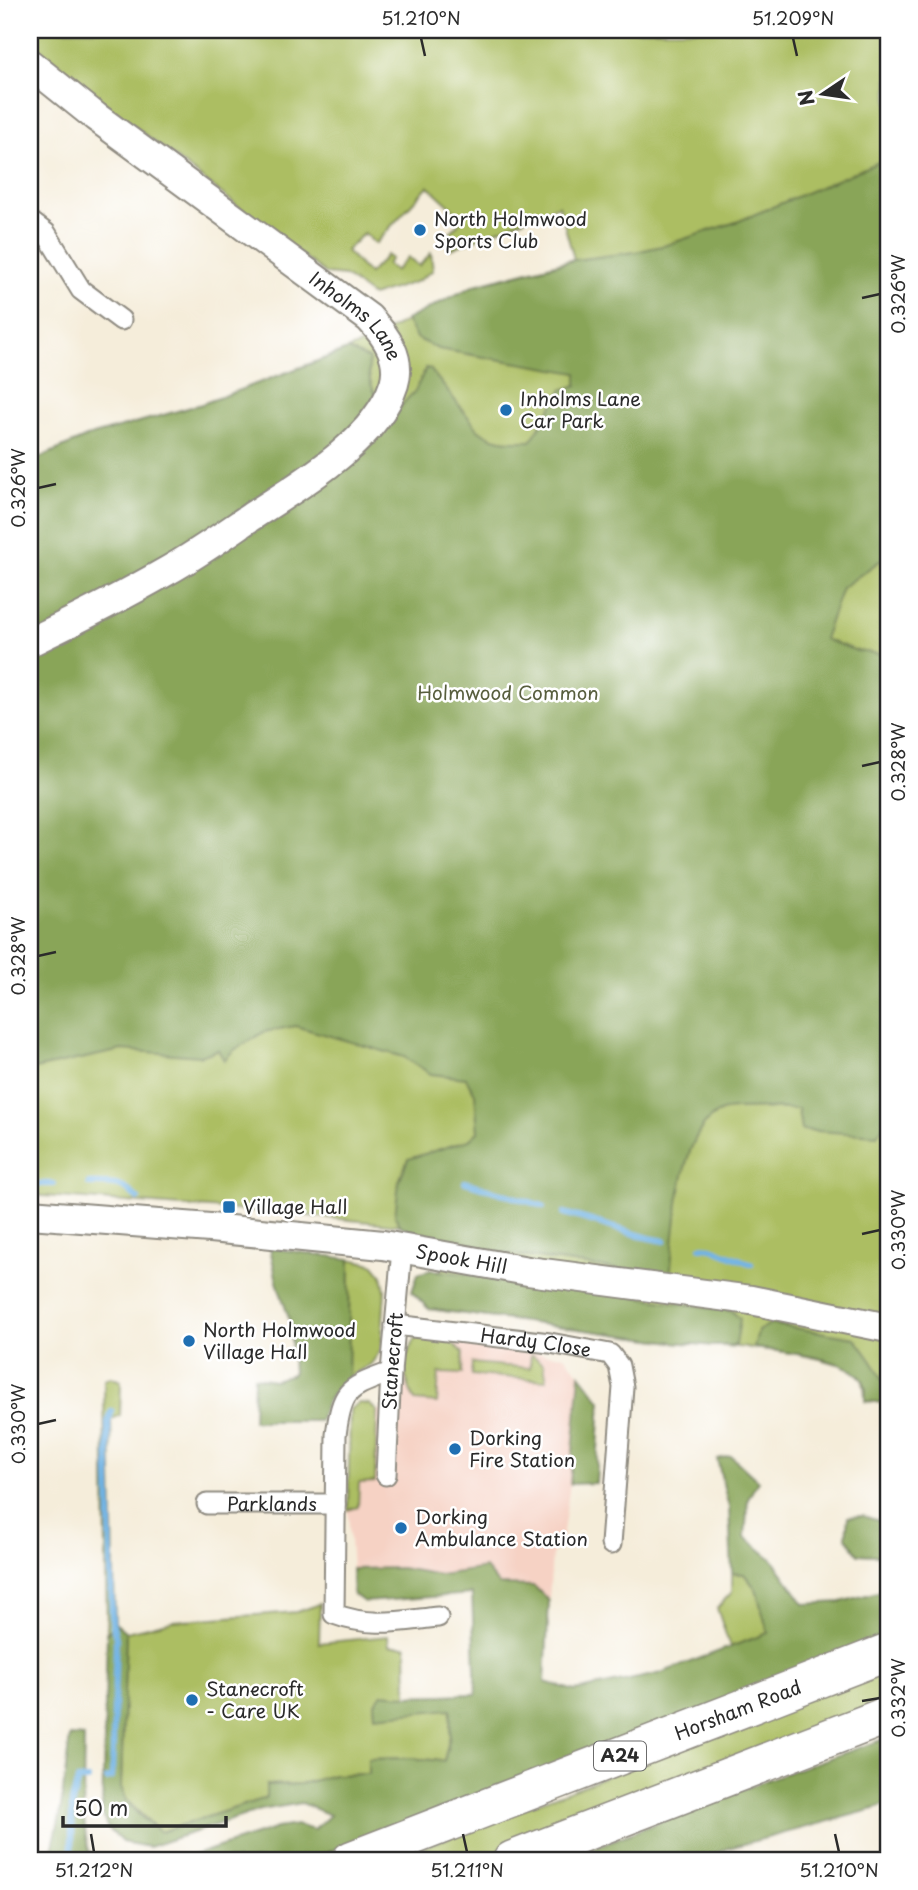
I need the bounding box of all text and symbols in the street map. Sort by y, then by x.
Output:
text: 51.210°N [381,4,461,31]
text: 51.209°N [752,4,834,31]
north arrow [788,60,858,130]
text: N [790,88,821,109]
place label: North Holmwood Sports Club [434,204,587,254]
marker: North Holmwood Sports Club [412,222,428,238]
text: 0.326°W [884,254,911,334]
street label: Inholms Lane [304,264,409,364]
place label: Inholms Lane Car Park [520,384,641,434]
marker: Inholms Lane Car Park [498,402,514,418]
text: 0.326°W [4,448,31,528]
park label: Holmwood Common [417,678,599,706]
text: 0.328°W [884,722,911,802]
text: 0.328°W [4,916,31,996]
text: 0.330°W [884,1189,911,1270]
place label: Village Hall [243,1192,347,1220]
marker: Village Hall [221,1199,237,1215]
street label: Spook Hill [414,1236,509,1280]
street label: Stanecroft [374,1311,409,1411]
place label: North Holmwood Village Hall [203,1315,356,1365]
street label: Hardy Close [479,1320,594,1363]
marker: North Holmwood Village Hall [181,1333,197,1349]
text: 0.330°W [4,1383,31,1464]
place label: Dorking Fire Station [469,1423,575,1473]
marker: Dorking Fire Station [447,1441,463,1457]
street label: Parklands [227,1489,317,1517]
place label: Dorking Ambulance Station [415,1502,588,1552]
marker: Dorking Ambulance Station [393,1520,409,1536]
text: 0.332°W [884,1658,911,1738]
street label: Horsham Road [670,1672,805,1746]
place label: Stanecroft - Care UK [206,1674,304,1724]
marker: Stanecroft - Care UK [184,1692,200,1708]
road number: A24 [594,1742,646,1770]
scale bar [63,1785,226,1829]
text: 50 m [74,1791,128,1823]
text: 51.212°N [55,1856,133,1883]
text: 51.211°N [430,1856,504,1883]
text: 51.210°N [799,1856,879,1883]

